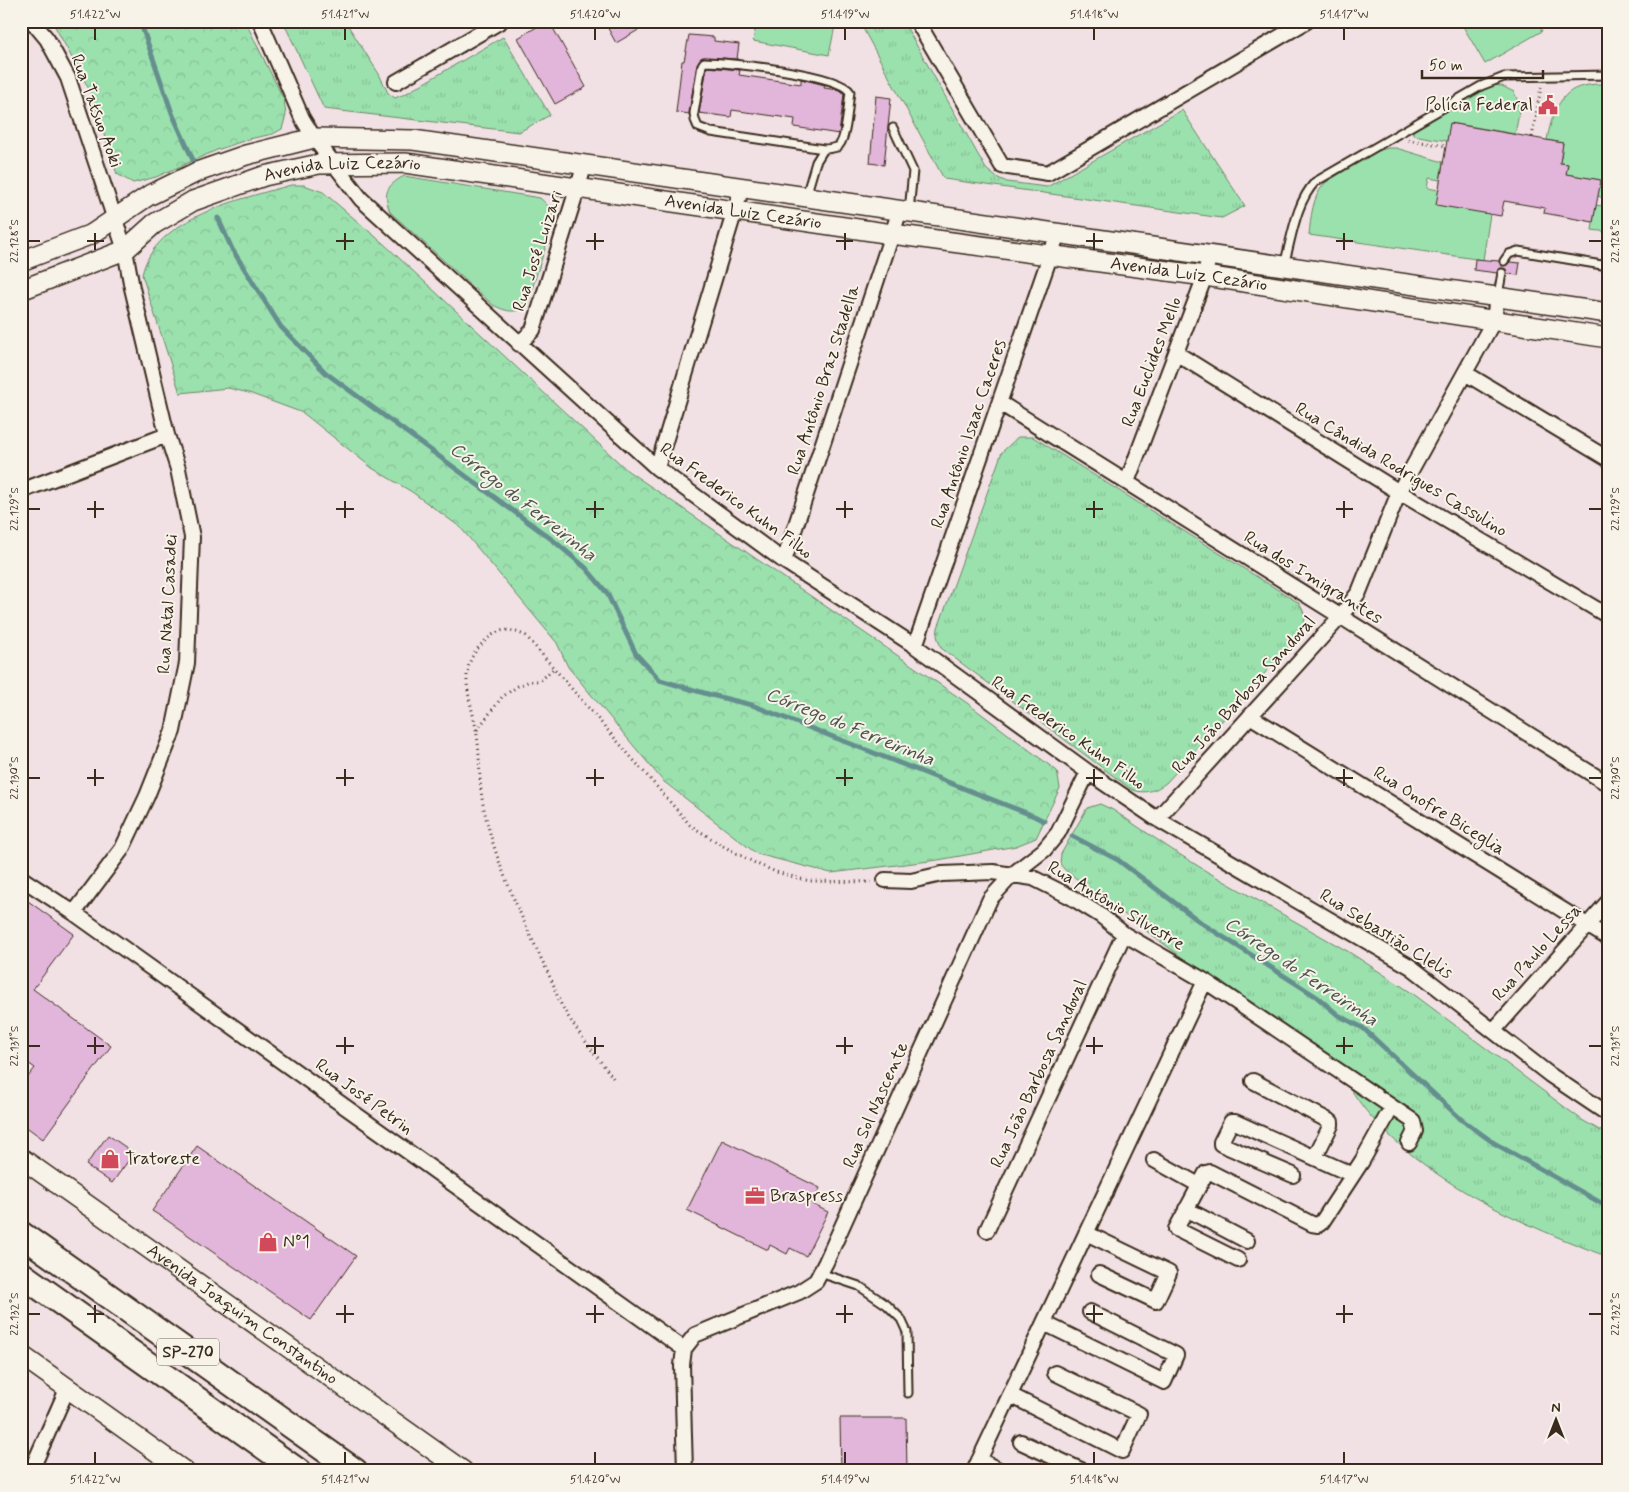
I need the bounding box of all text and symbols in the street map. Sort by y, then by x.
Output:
text: 51.422°W [70,7,120,23]
text: 51.421°W [321,7,369,23]
text: 51.420°W [570,7,620,23]
text: 51.419°W [821,7,869,23]
text: 51.418°W [1070,7,1118,23]
text: 51.417°W [1320,7,1369,23]
scale bar [1422,48,1543,80]
street label: Rua Tatsuo Aoki [64,51,128,171]
text: 50 m [1429,56,1463,76]
place label: Polícia Federal [1425,93,1533,117]
public building icon: Polícia Federal [1537,94,1559,116]
street label: Avenida Luiz Cezário [261,151,423,188]
street label: Rua José Luizari [507,187,569,315]
street label: Avenida Luiz Cezário [663,189,823,236]
text: 22.128°S [7,219,23,263]
text: 22.128°S [1608,219,1624,263]
street label: Avenida Luiz Cezário [1109,251,1269,297]
street label: Rua Antônio Braz Stadella [782,282,866,478]
street label: Rua Euclides Mello [1116,293,1188,431]
street label: Rua Antônio Isaac Caceres [925,336,1013,532]
street label: Rua Cândida Rodrigues Cassulino [1290,397,1512,543]
water label: Córrego do Ferreirinha [443,437,602,569]
street label: Rua Frederico Kuhn Filho [655,437,817,565]
text: 22.129°S [7,487,23,531]
text: 22.129°S [1608,487,1624,531]
street label: Rua dos Imigrantes [1239,526,1387,630]
street label: Rua Natal Casadei [152,533,184,675]
street label: Rua João Barbosa Sandoval [1167,611,1321,779]
street label: Rua Frederico Kuhn Filho [986,671,1150,796]
water label: Córrego do Ferreirinha [761,682,939,774]
text: 22.130°S [7,756,23,800]
text: 22.130°S [1608,756,1624,800]
street label: Rua Onofre Biceglia [1368,761,1509,862]
street label: Rua Antônio Silvestre [1043,856,1189,957]
street label: Rua Sebastião Clelis [1315,883,1457,985]
street label: Rua Paulo Lessa [1487,899,1587,1007]
water label: Córrego do Ferreirinha [1218,911,1383,1035]
street label: Rua João Barbosa Sandoval [985,976,1093,1172]
text: 22.131°S [7,1025,23,1066]
text: 22.131°S [1608,1025,1624,1066]
street label: Rua Sol Nascente [837,1038,915,1172]
street label: Rua José Petrin [310,1053,418,1141]
place label: Tratoreste [125,1147,200,1171]
shop icon: Tratoreste [99,1148,121,1170]
place label: Braspress [770,1184,843,1208]
office icon: Braspress [744,1185,766,1207]
place label: Nº1 [283,1230,310,1254]
shop icon: Nº1 [257,1231,279,1253]
street label: Avenida Joaquim Constantino [142,1239,343,1391]
text: 22.132°S [7,1292,23,1336]
text: 22.132°S [1608,1292,1624,1336]
road number: SP-270 [157,1338,219,1365]
north arrow [1532,1394,1582,1444]
text: N [1551,1399,1561,1417]
text: 51.422°W [70,1472,120,1488]
text: 51.421°W [321,1472,369,1488]
text: 51.420°W [570,1472,620,1488]
text: 51.419°W [821,1472,869,1488]
text: 51.418°W [1070,1472,1118,1488]
text: 51.417°W [1320,1472,1369,1488]

